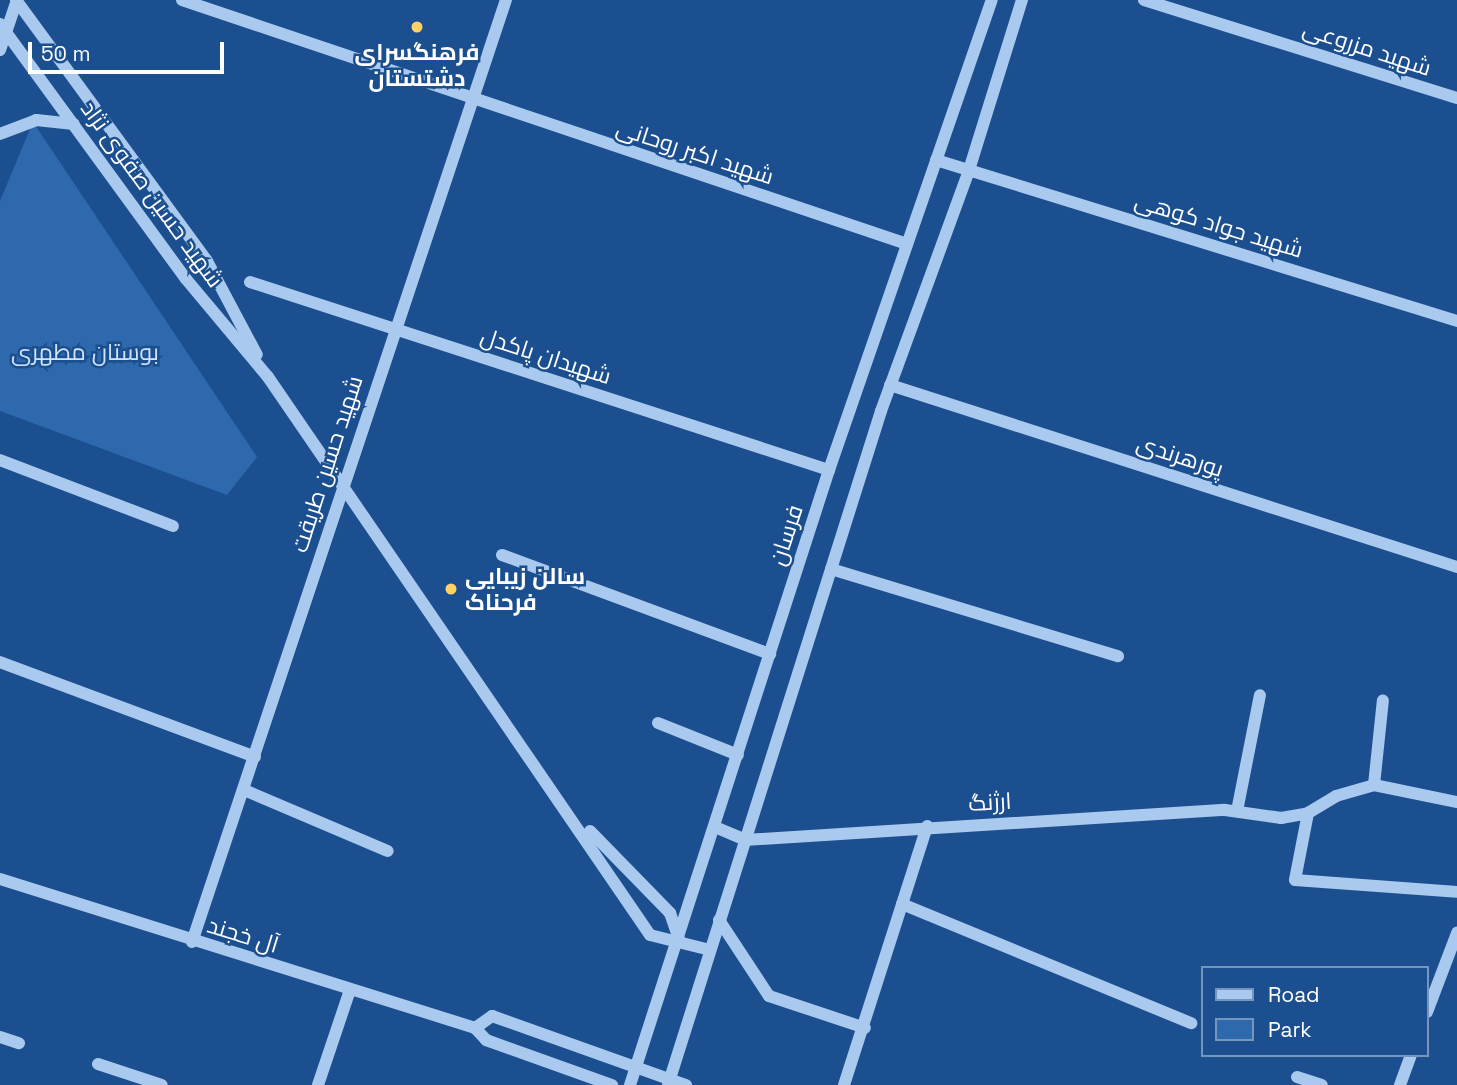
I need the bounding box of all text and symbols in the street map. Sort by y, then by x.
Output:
street label: شهید مزروعی [1299,14,1435,82]
marker: فرهنگسرای دشتستان [409,19,425,35]
scale bar [32,28,228,72]
place label: فرهنگسرای دشتستان [355,38,479,92]
text: 50 m [41,40,91,67]
street label: شهید حسین صفوی نژاد [75,95,229,293]
street label: شهید اکبر روحانی [613,114,777,190]
street label: شهید جواد کوهی [1131,186,1307,264]
street label: شهیدان پاکدل [477,322,615,390]
park label: بوستان مطهری [11,338,159,366]
street label: شهید حسین طریقت [285,372,369,556]
street label: پورهرندی [1133,429,1227,483]
street label: فرسان [763,501,809,569]
place label: سالن زیبایی فرحناک [465,562,585,616]
marker: سالن زیبایی فرحناک [443,581,459,597]
street label: ارژنگ [968,787,1012,817]
street label: آل خجند [204,911,282,959]
legend [1202,966,1429,1057]
text: Road [1268,981,1320,1008]
text: Park [1268,1016,1312,1043]

